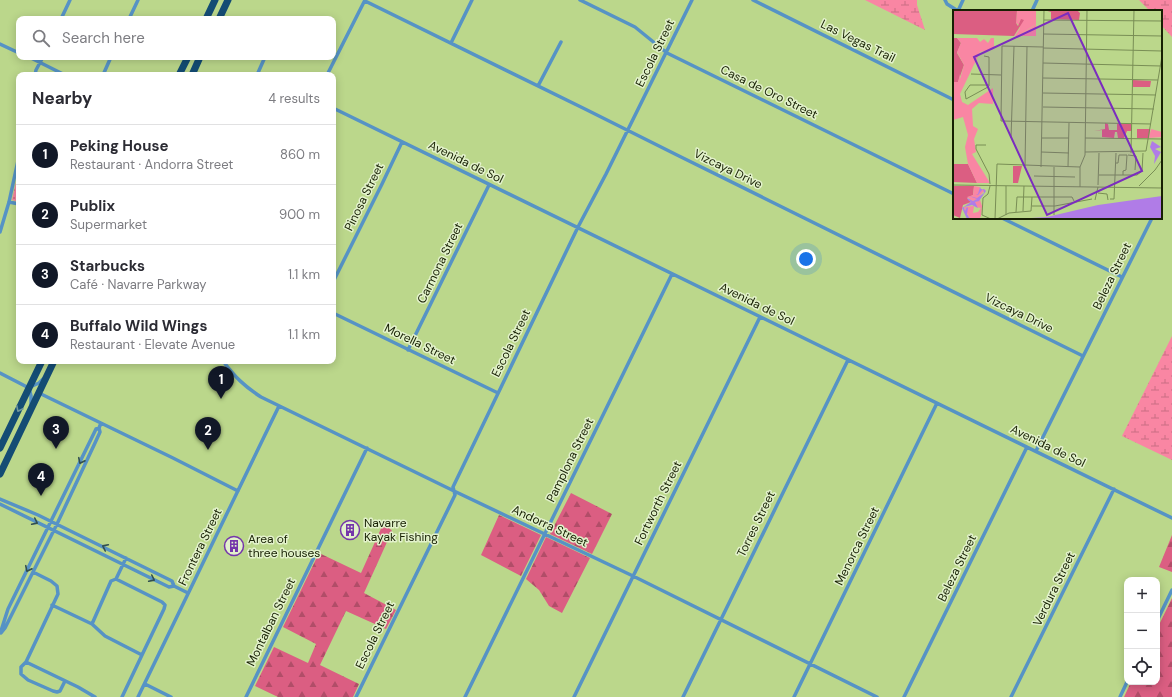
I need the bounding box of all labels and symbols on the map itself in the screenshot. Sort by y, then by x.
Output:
inset map [953,10,1162,219]
street label: Escola Street [632,16,678,89]
street label: Las Vegas Trail [818,16,898,66]
street label: Casa de Oro Street [718,62,821,123]
street label: Avenida de Sol [426,137,506,187]
street label: Vizcaya Drive [691,146,765,193]
street label: Pinosa Street [341,160,387,234]
street label: Carmona Street [414,220,467,306]
street label: Beleza Street [1089,240,1135,312]
your location [796,249,816,269]
street label: Avenida de Sol [717,279,797,329]
street label: Vizcaya Drive [982,290,1056,337]
street label: Escola Street [488,306,534,379]
street label: Morella Street [382,320,459,368]
pin: 1 [208,366,234,399]
one-way arrow [16,405,24,412]
street label: Pamplona Street [543,415,597,505]
pin: 3 [43,416,69,449]
pin: 2 [195,417,221,450]
street label: Avenida de Sol [1008,421,1088,471]
one-way arrow [78,457,86,464]
street label: Fortworth Street [631,458,685,548]
pin: 4 [28,463,54,496]
street label: Torres Street [733,488,779,560]
street label: Andorra Street [509,501,591,551]
street label: Menorca Street [831,504,883,588]
street label: Frontera Street [174,505,226,588]
place label: Navarre Kayak Fishing [364,515,438,545]
one-way arrow [31,517,38,525]
building icon: Navarre Kayak Fishing [339,519,361,541]
place label: Area of three houses [248,531,320,561]
street label: Beleza Street [934,532,980,604]
building icon: Area of three houses [223,535,245,557]
one-way arrow [101,545,109,552]
street label: Verdura Street [1029,549,1079,629]
one-way arrow [25,565,33,572]
one-way arrow [147,574,155,582]
street label: Montalban Street [243,575,299,669]
street label: Escola Street [352,598,398,671]

